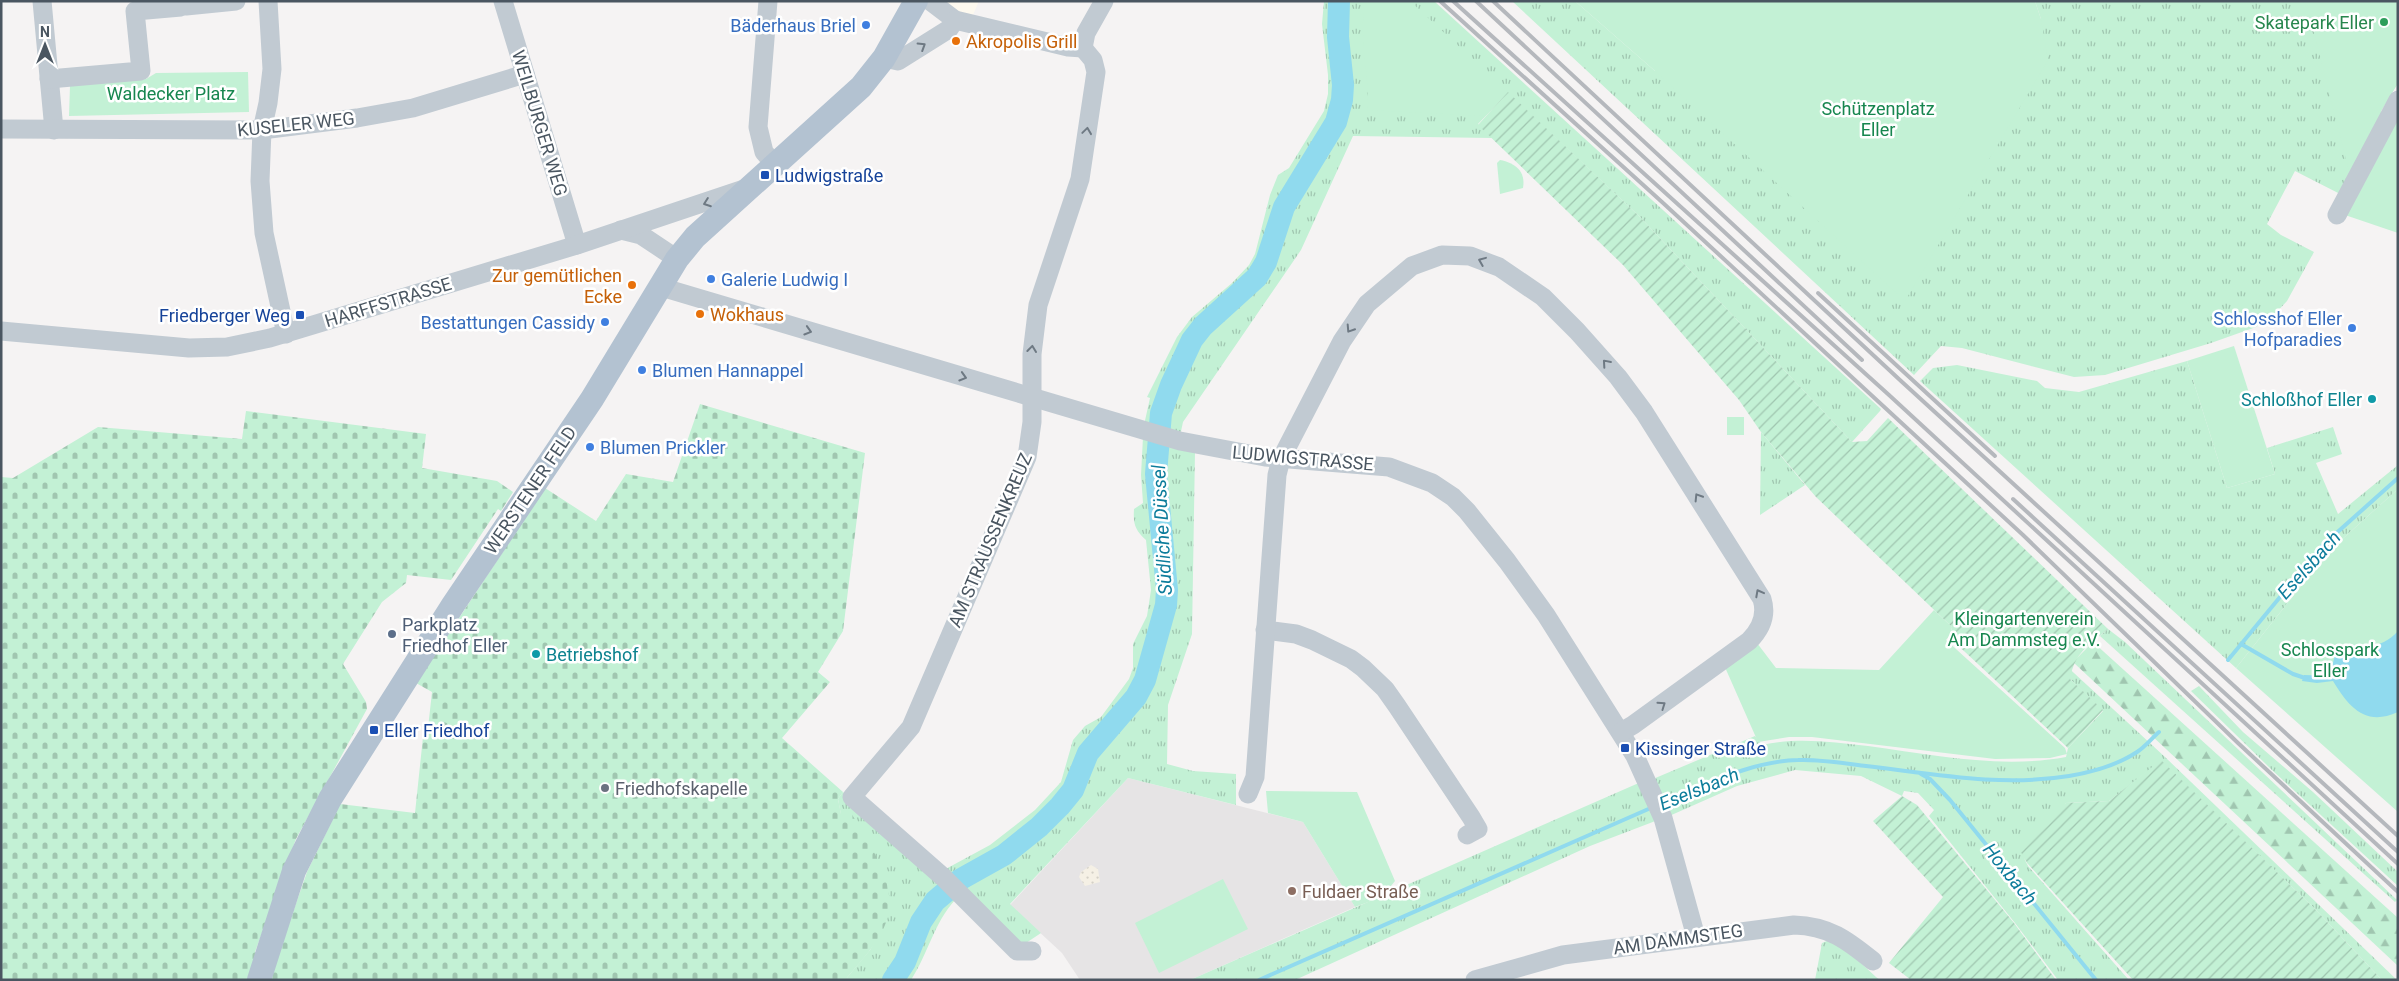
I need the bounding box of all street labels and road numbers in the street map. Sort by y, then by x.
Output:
street label: WEILBURGER WEG [508,48,572,198]
street label: KUSELER WEG [236,107,356,141]
street label: HARFFSTRASSE [322,273,454,331]
street label: WERSTENER FELD [480,422,580,558]
street label: LUDWIGSTRASSE [1232,441,1374,475]
street label: AM STRAUSSENKREUZ [944,450,1036,630]
street label: AM DAMMSTEG [1612,920,1744,958]

